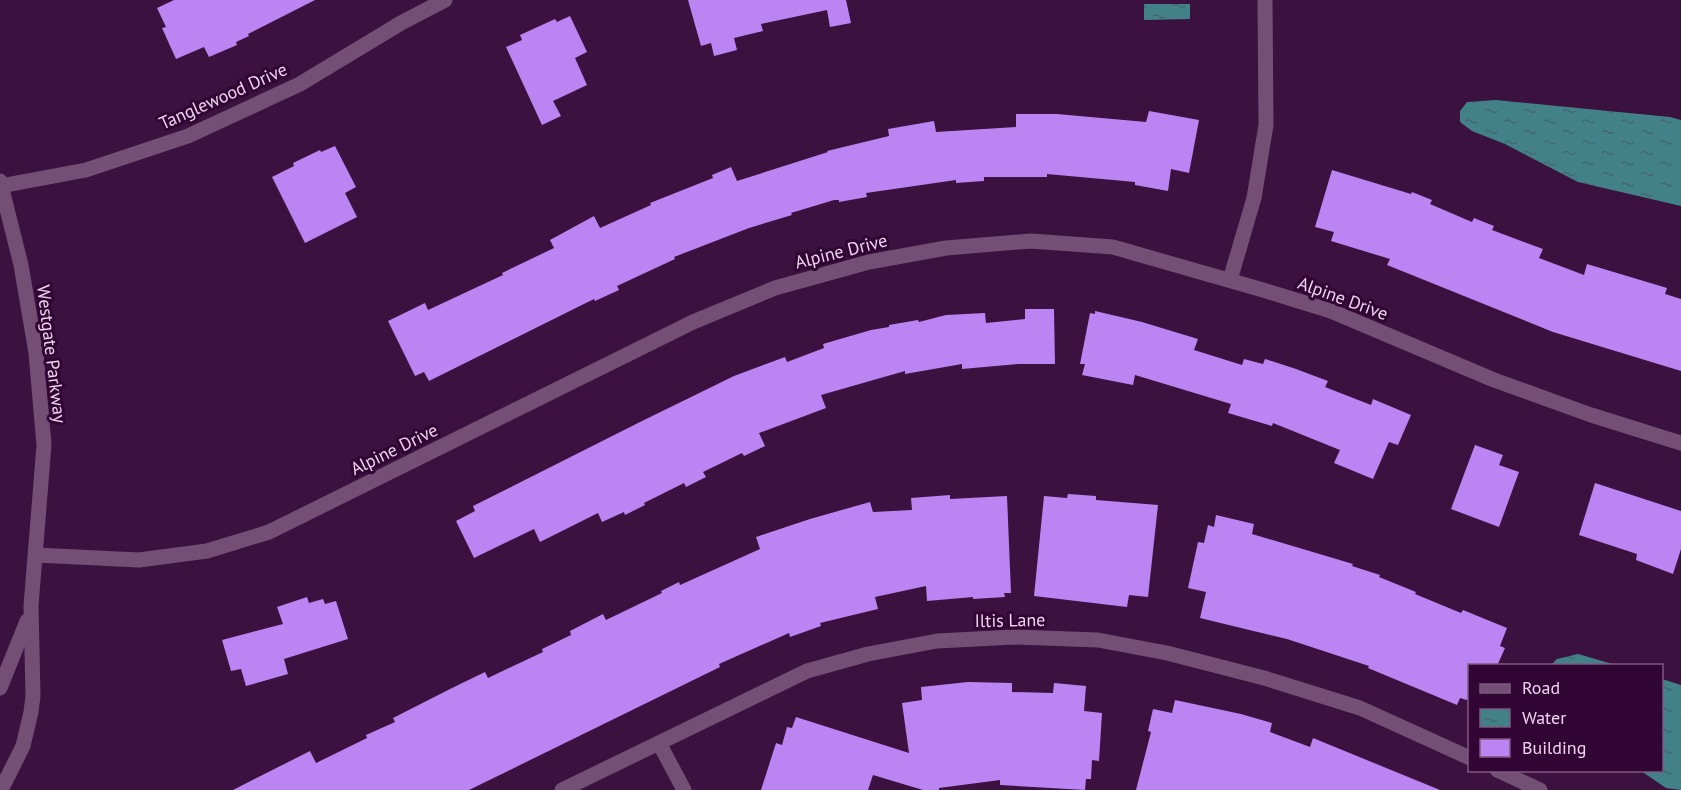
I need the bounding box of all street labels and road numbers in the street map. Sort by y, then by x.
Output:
street label: Tanglewood Drive [155,57,291,135]
street label: Alpine Drive [792,228,890,274]
street label: Alpine Drive [1295,271,1391,325]
street label: Westgate Parkway [32,284,72,425]
street label: Alpine Drive [346,418,442,480]
street label: Iltis Lane [974,608,1046,632]

